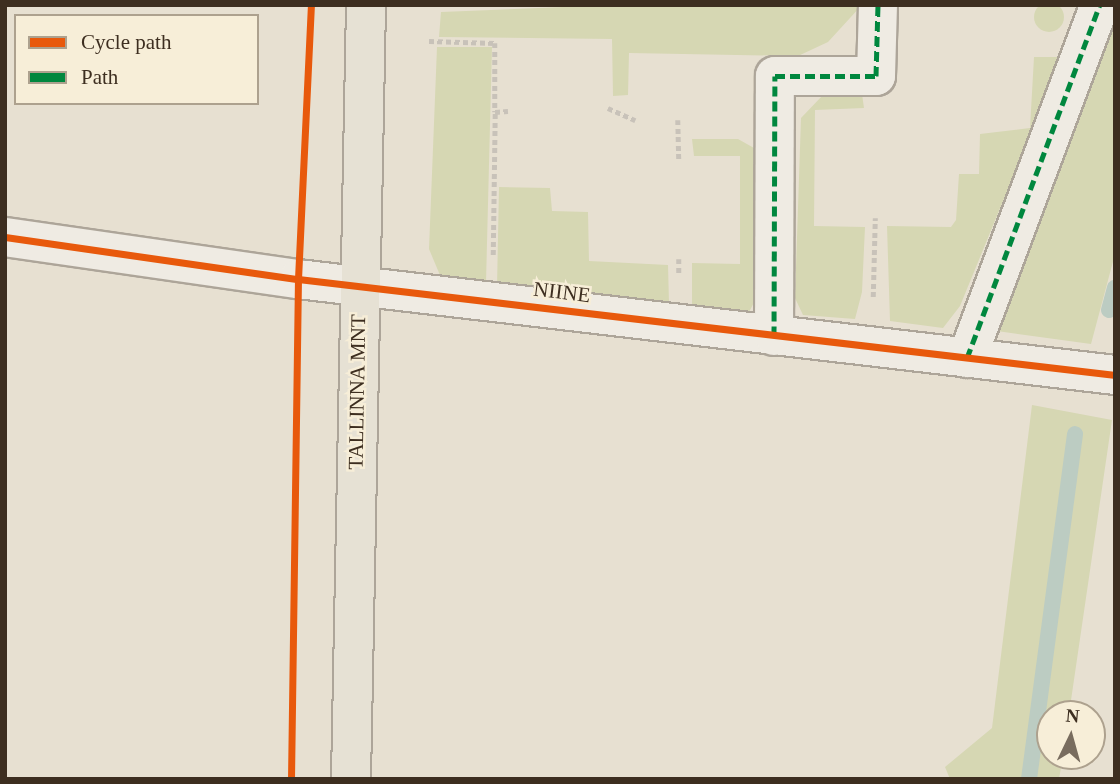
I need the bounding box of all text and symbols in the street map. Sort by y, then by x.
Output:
legend [14,14,259,105]
text: Cycle path [81,30,171,54]
text: Path [81,65,118,89]
street label: NIINE [532,276,592,308]
street label: TALLINNA MNT [343,314,371,470]
north arrow [1036,700,1106,770]
text: N [1065,705,1080,727]

